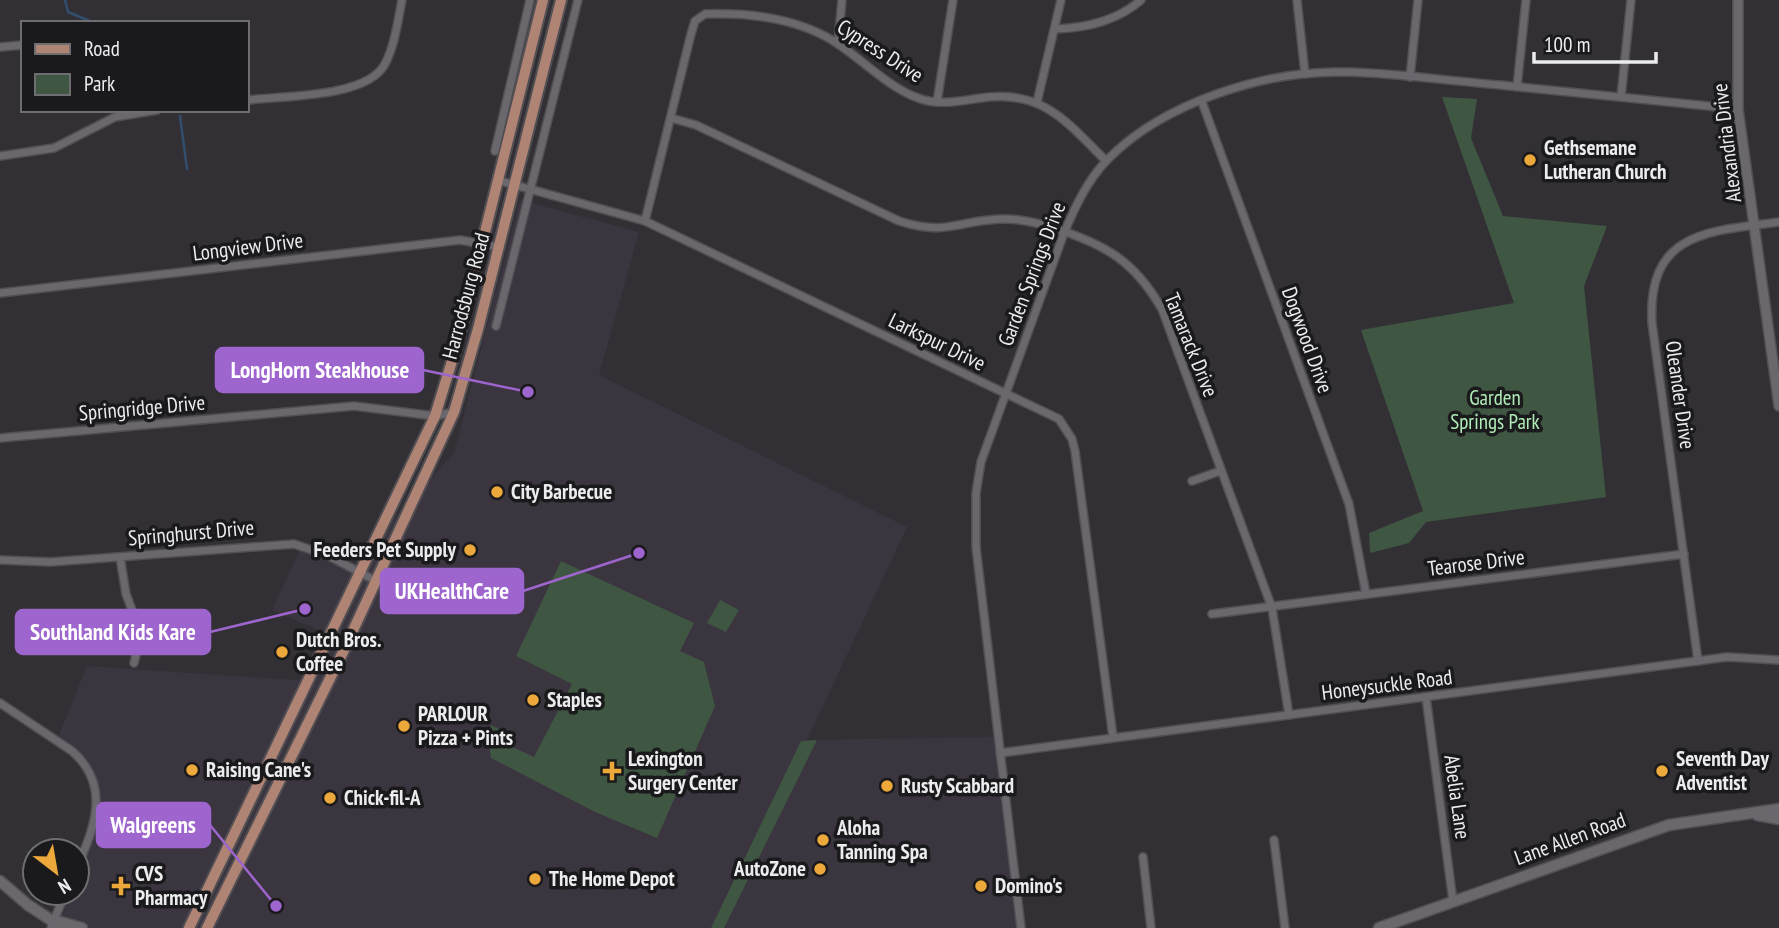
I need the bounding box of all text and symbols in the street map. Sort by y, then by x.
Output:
street label: Cypress Drive [832,13,928,88]
legend [21,21,248,112]
scale bar [1534,21,1656,65]
text: 100 m [1544,31,1590,58]
text: Road [84,35,120,62]
text: Park [84,70,115,97]
street label: Alexandria Drive [1706,82,1747,204]
place label: Gethsemane Lutheran Church [1544,134,1666,185]
marker: Gethsemane Lutheran Church [1522,152,1538,168]
street label: Garden Springs Drive [992,198,1071,350]
street label: Longview Drive [191,226,305,267]
street label: Harrodsburg Road [436,230,495,362]
street label: Dogwood Drive [1276,283,1339,397]
street label: Tamarack Drive [1158,289,1225,401]
street label: Larkspur Drive [884,307,990,377]
street label: Oleander Drive [1660,339,1701,451]
callout: LongHorn Steakhouse [216,348,423,392]
text: LongHorn Steakhouse [231,355,409,384]
park label: Garden Springs Park [1450,384,1540,435]
street label: Springridge Drive [78,389,206,426]
place label: City Barbecue [511,478,612,505]
marker: City Barbecue [489,484,505,500]
street label: Springhurst Drive [127,514,255,551]
place label: Feeders Pet Supply [313,536,457,563]
marker: Feeders Pet Supply [462,542,478,558]
street label: Tearose Drive [1426,543,1526,582]
callout: UKHealthCare [381,569,523,613]
text: UKHealthCare [395,576,509,605]
callout: Southland Kids Kare [16,610,210,654]
text: Southland Kids Kare [30,617,196,646]
place label: Dutch Bros. Coffee [296,626,381,677]
marker: Dutch Bros. Coffee [274,644,290,660]
street label: Honeysuckle Road [1320,663,1454,706]
place label: Staples [547,686,602,713]
marker: Staples [525,692,541,708]
place label: PARLOUR Pizza + Pints [418,700,513,751]
marker: PARLOUR Pizza + Pints [396,718,412,734]
place label: Lexington Surgery Center [628,745,739,796]
place label: Seventh Day Adventist [1675,745,1769,796]
street label: Abelia Lane [1438,753,1477,841]
place label: Raising Cane's [206,756,311,783]
marker: Lexington Surgery Center [602,761,622,781]
marker: Raising Cane's [184,762,200,778]
marker: Seventh Day Adventist [1654,763,1670,779]
place label: Rusty Scabbard [901,772,1014,799]
marker: Rusty Scabbard [879,778,895,794]
place label: Chick-fil-A [344,784,421,811]
marker: Chick-fil-A [322,790,338,806]
callout: Walgreens [97,803,210,847]
street label: Lane Allen Road [1510,806,1629,871]
text: Walgreens [109,810,196,839]
place label: Aloha Tanning Spa [836,814,928,865]
marker: Aloha Tanning Spa [815,832,831,848]
north arrow [21,837,91,907]
place label: AutoZone [733,855,806,882]
place label: CVS Pharmacy [135,860,208,911]
marker: AutoZone [812,861,828,877]
place label: The Home Depot [549,865,675,892]
marker: The Home Depot [527,871,543,887]
place label: Domino's [995,872,1062,899]
text: N [54,874,75,900]
marker: CVS Pharmacy [113,878,129,894]
marker: Domino's [973,878,989,894]

